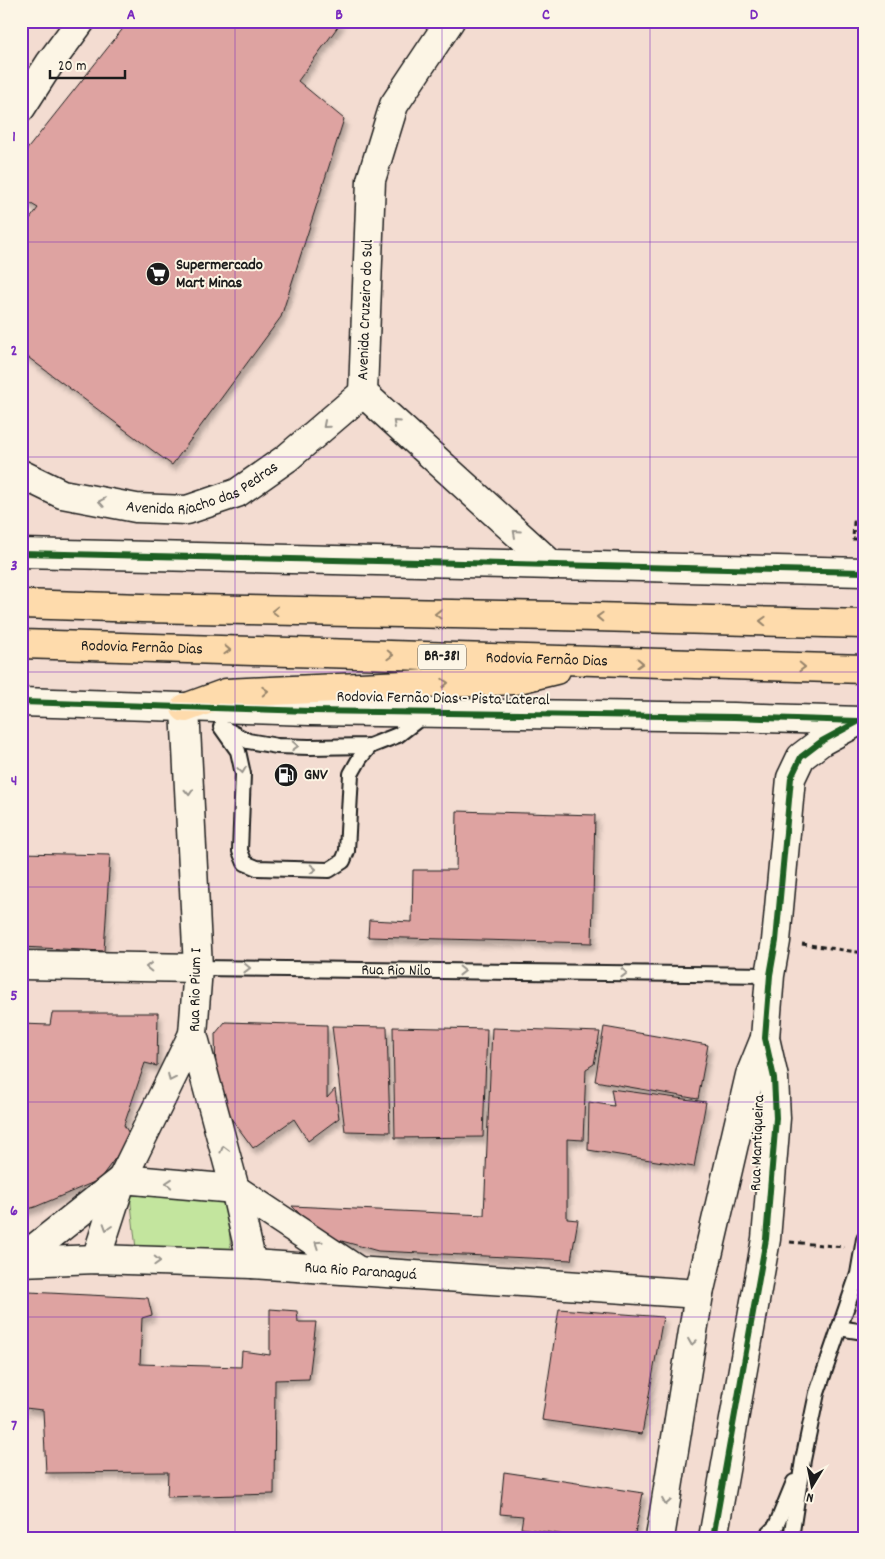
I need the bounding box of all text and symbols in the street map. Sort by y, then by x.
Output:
text: A [127,4,136,27]
text: B [335,4,343,27]
text: C [542,4,550,27]
text: D [750,4,759,27]
scale bar [50,48,125,80]
text: 20 m [58,56,86,78]
text: 1 [12,126,16,149]
street label: Avenida Cruzeiro do Sul [352,239,380,381]
place label: Supermercado Mart Minas [176,254,263,295]
supermarket icon: Supermercado Mart Minas [145,261,171,287]
text: 2 [11,340,18,363]
one-way arrow [322,419,331,428]
one-way arrow [392,420,401,429]
street label: Avenida Riacho das Pedras [124,456,283,522]
one-way arrow [98,497,107,507]
one-way arrow [513,529,522,538]
text: 3 [10,555,18,578]
one-way arrow [271,605,279,616]
one-way arrow [433,608,441,619]
one-way arrow [596,612,604,622]
one-way arrow [758,616,766,627]
street label: Rodovia Fernão Dias [81,634,204,661]
road number: BR-381 [418,644,466,670]
one-way arrow [224,645,232,656]
street label: Rodovia Fernão Dias [485,646,608,673]
one-way arrow [386,650,394,661]
one-way arrow [636,658,644,668]
one-way arrow [798,662,806,672]
one-way arrow [442,678,450,688]
one-way arrow [262,686,270,697]
street label: Rodovia Fernão Dias - Pista Lateral [336,686,550,712]
one-way arrow [291,741,299,752]
fuel station icon: GNV [273,762,299,788]
place label: GNV [304,764,328,787]
one-way arrow [236,767,247,775]
text: 4 [11,770,17,793]
one-way arrow [184,788,195,796]
one-way arrow [309,864,317,875]
street label: Rua Rio Pium I [184,948,208,1032]
street label: Rua Rio Nilo [361,959,431,982]
one-way arrow [145,962,153,972]
one-way arrow [244,963,251,973]
one-way arrow [458,966,466,976]
one-way arrow [621,968,629,978]
text: 5 [10,985,18,1008]
one-way arrow [167,1073,178,1082]
street label: Rua Mantiqueira [745,1094,771,1192]
one-way arrow [220,1145,230,1153]
one-way arrow [165,1178,173,1189]
text: 6 [10,1200,18,1223]
one-way arrow [102,1222,112,1230]
one-way arrow [314,1241,323,1250]
one-way arrow [154,1256,162,1266]
street label: Rua Rio Paranaguá [304,1256,418,1287]
one-way arrow [687,1337,697,1346]
text: 7 [11,1415,17,1438]
north arrow [788,1462,838,1512]
text: N [805,1486,815,1507]
one-way arrow [661,1499,672,1507]

